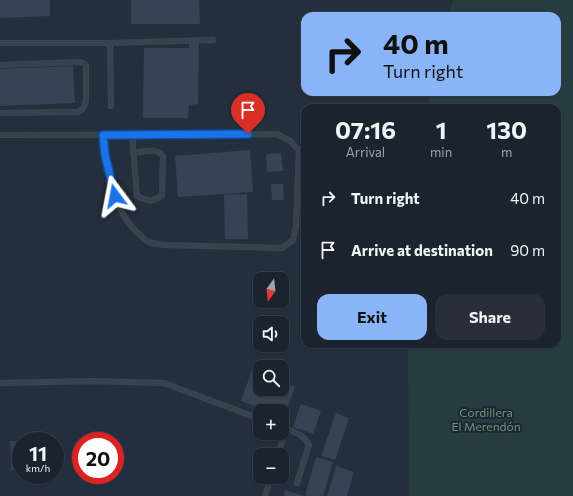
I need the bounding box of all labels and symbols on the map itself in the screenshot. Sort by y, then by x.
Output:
pin [231,93,265,134]
position arrow [94,175,136,217]
north arrow [253,272,289,308]
park label: Cordillera El Merendón [451,405,521,433]
speed limit sign: 20 [72,432,124,484]

